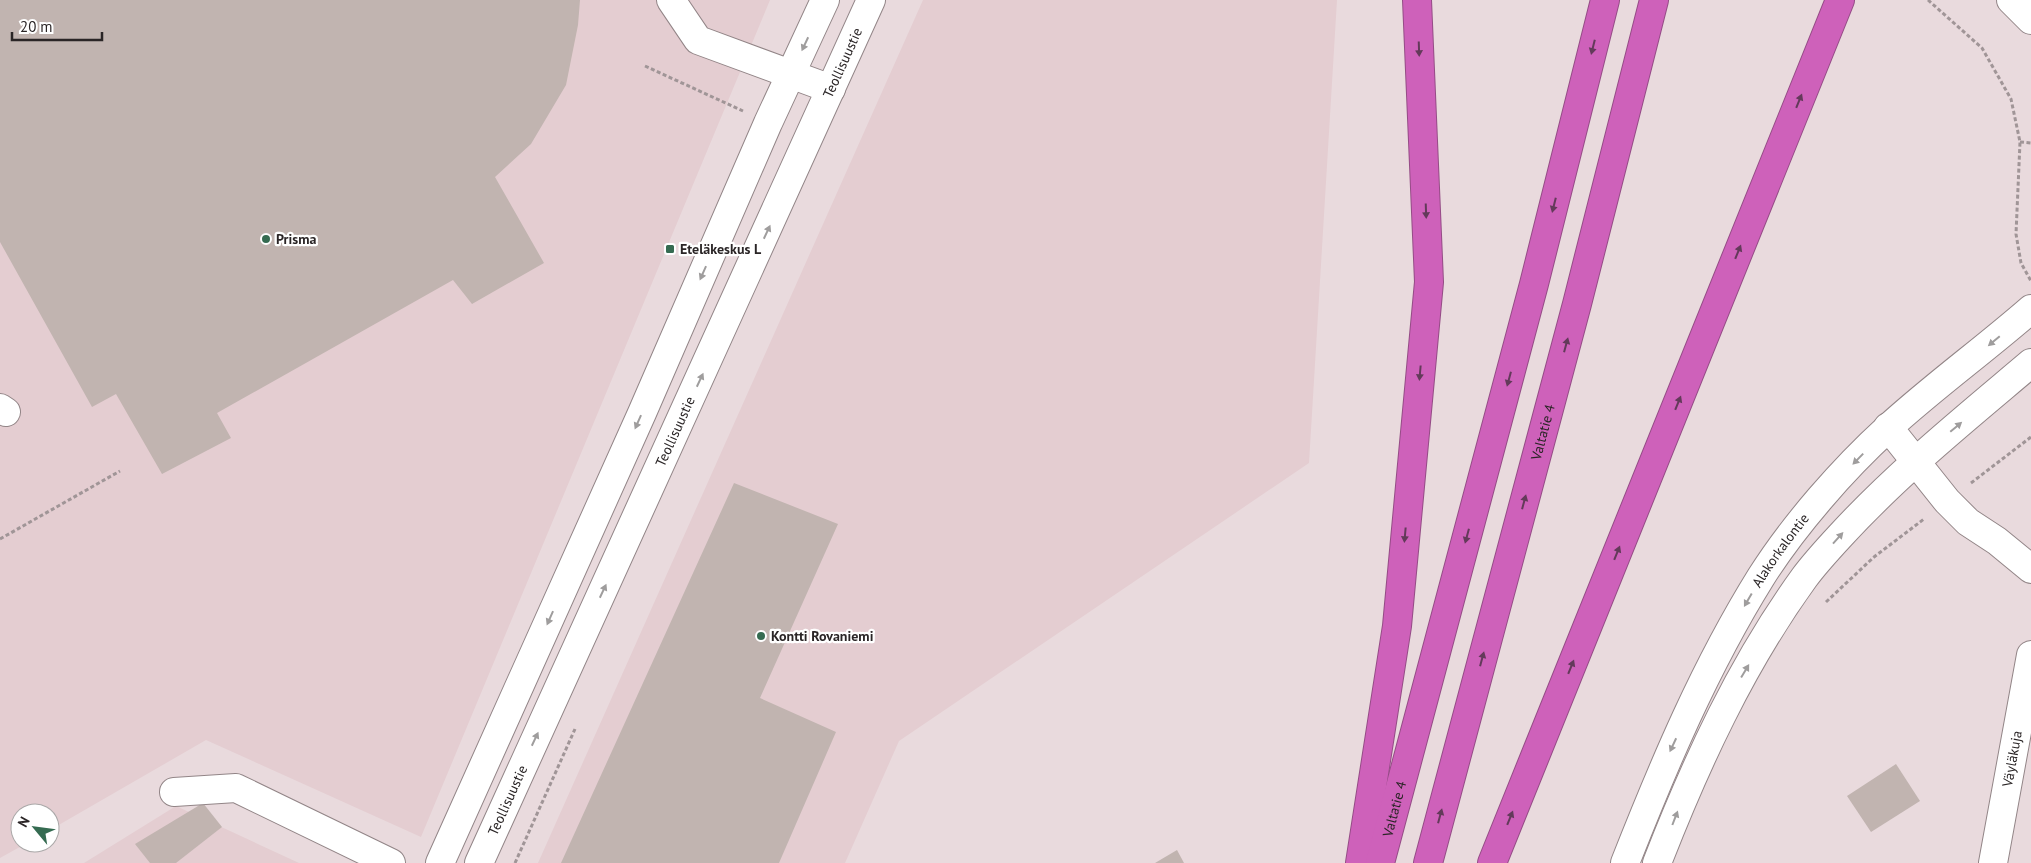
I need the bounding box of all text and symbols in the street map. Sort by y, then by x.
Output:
scale bar [12,10,102,42]
text: 20 m [20,17,53,36]
street label: Teollisuustie [819,25,866,101]
one-way arrow [800,37,808,51]
one-way arrow [1589,40,1597,55]
one-way arrow [1416,41,1424,57]
one-way arrow [1795,93,1803,108]
one-way arrow [1550,197,1558,212]
one-way arrow [1422,203,1430,219]
one-way arrow [763,225,771,239]
place label: Prisma [276,230,316,248]
marker: Prisma [260,233,272,245]
place label: Eteläkeskus L [680,240,762,258]
marker: Eteläkeskus L [664,243,676,255]
one-way arrow [1735,245,1743,259]
one-way arrow [698,266,706,280]
one-way arrow [1987,335,2000,346]
one-way arrow [1562,337,1570,352]
one-way arrow [1416,365,1424,381]
one-way arrow [1505,372,1513,387]
one-way arrow [696,373,704,387]
street label: Teollisuustie [651,394,699,469]
one-way arrow [1674,395,1682,410]
street label: Valtatie 4 [1527,402,1559,463]
one-way arrow [634,415,642,429]
one-way arrow [1949,421,1962,432]
one-way arrow [1852,452,1864,464]
one-way arrow [1520,494,1528,509]
street label: Alakorkalontie [1748,510,1813,591]
one-way arrow [1401,527,1409,543]
one-way arrow [1463,529,1471,544]
one-way arrow [1832,533,1844,545]
one-way arrow [1613,546,1621,560]
one-way arrow [599,584,607,598]
one-way arrow [1743,594,1752,607]
one-way arrow [545,611,553,625]
place label: Kontti Rovaniemi [771,627,874,645]
marker: Kontti Rovaniemi [755,630,767,642]
one-way arrow [1478,651,1486,666]
one-way arrow [1567,660,1575,674]
one-way arrow [1741,665,1750,678]
street label: Väyläkuja [1998,729,2026,789]
one-way arrow [532,732,540,746]
one-way arrow [1669,737,1678,752]
street label: Teollisuustie [484,762,531,838]
street label: Valtatie 4 [1378,779,1411,840]
north arrow [10,803,60,853]
one-way arrow [1436,808,1444,823]
one-way arrow [1506,810,1514,825]
one-way arrow [1672,810,1679,825]
text: N [14,813,34,830]

